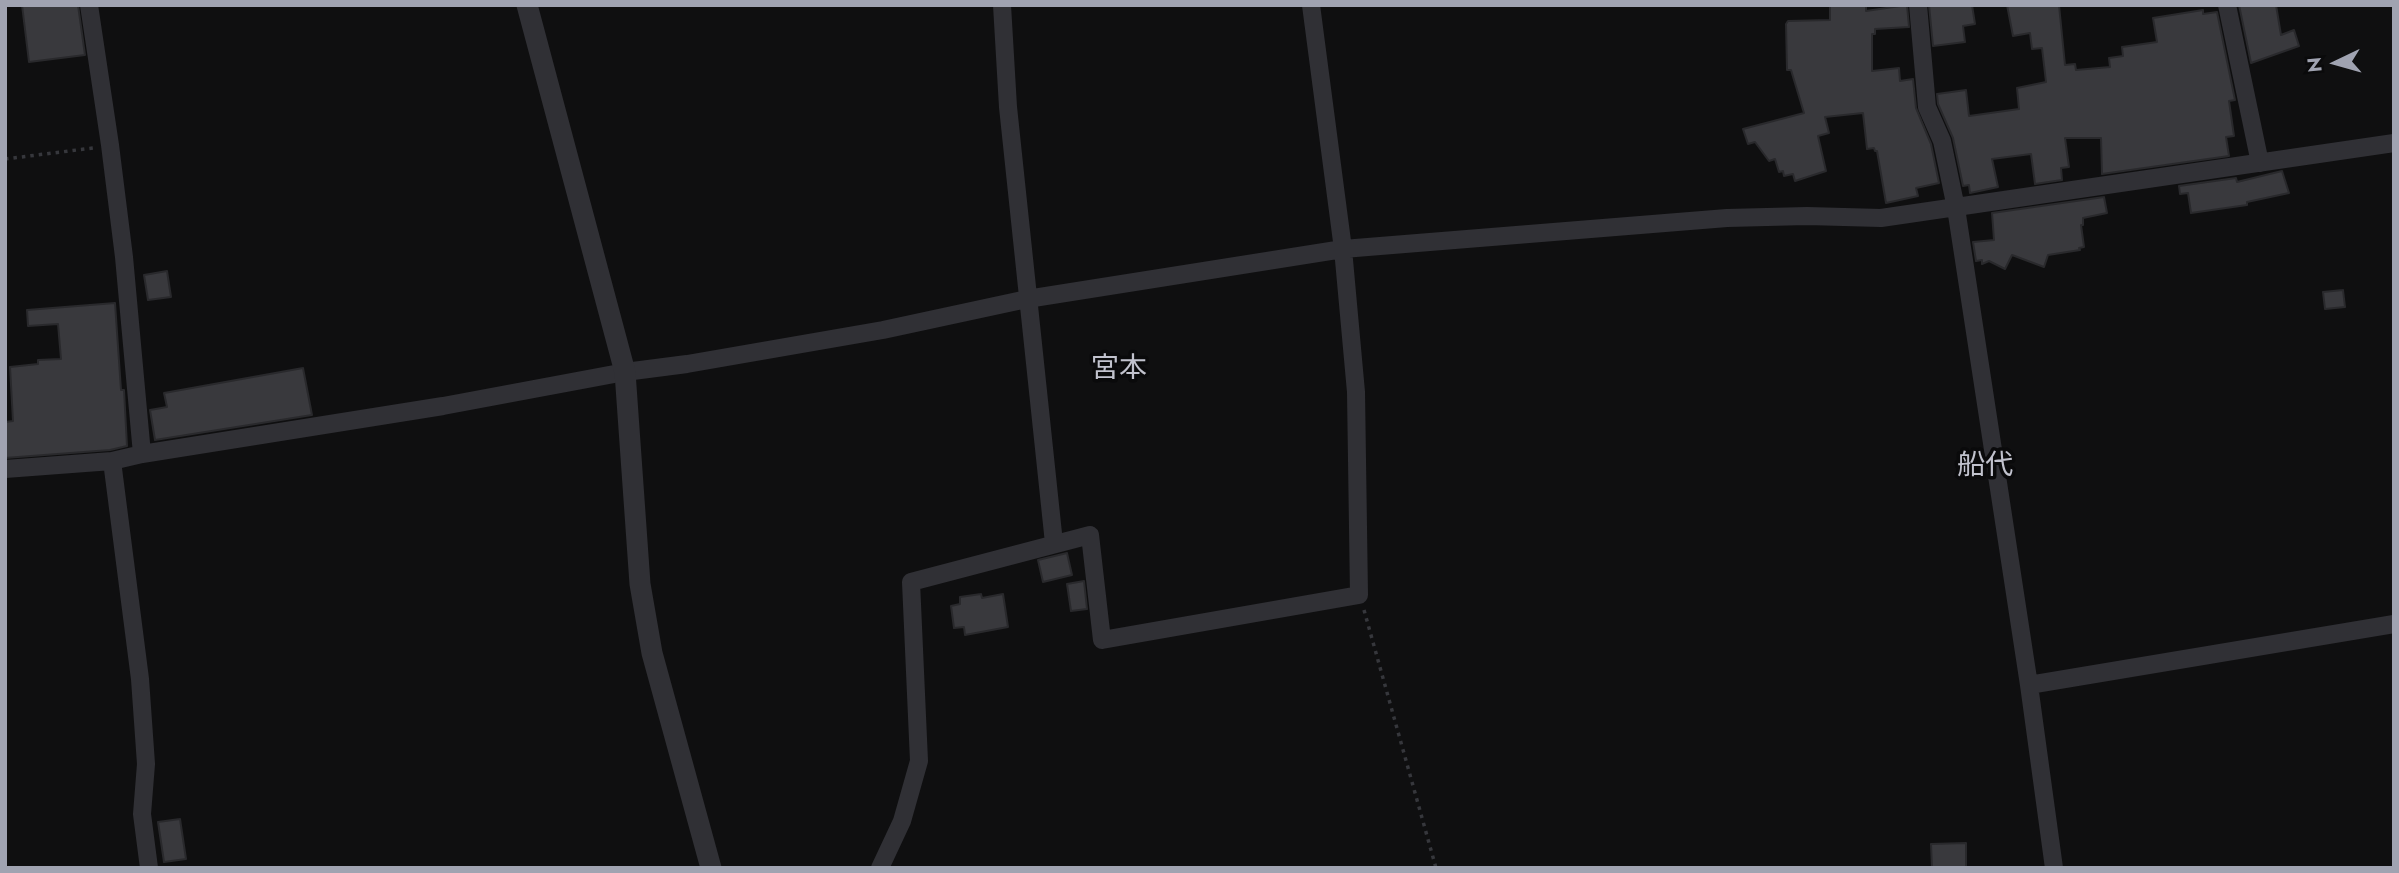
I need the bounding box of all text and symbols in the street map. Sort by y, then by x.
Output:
north arrow [2301,28,2371,98]
text: N [2300,56,2329,74]
district label: 宮本 [1091,353,1147,387]
district label: 船代 [1957,450,2013,484]

